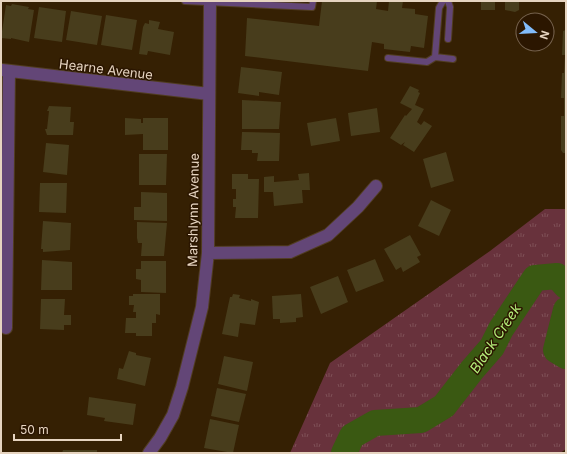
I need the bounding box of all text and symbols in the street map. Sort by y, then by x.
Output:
north arrow [515,12,555,52]
text: N [537,29,552,41]
street label: Hearne Avenue [58,55,154,83]
street label: Marshlynn Avenue [184,153,202,267]
water label: Black Creek [466,300,525,376]
scale bar [14,416,121,442]
text: 50 m [20,422,49,437]

